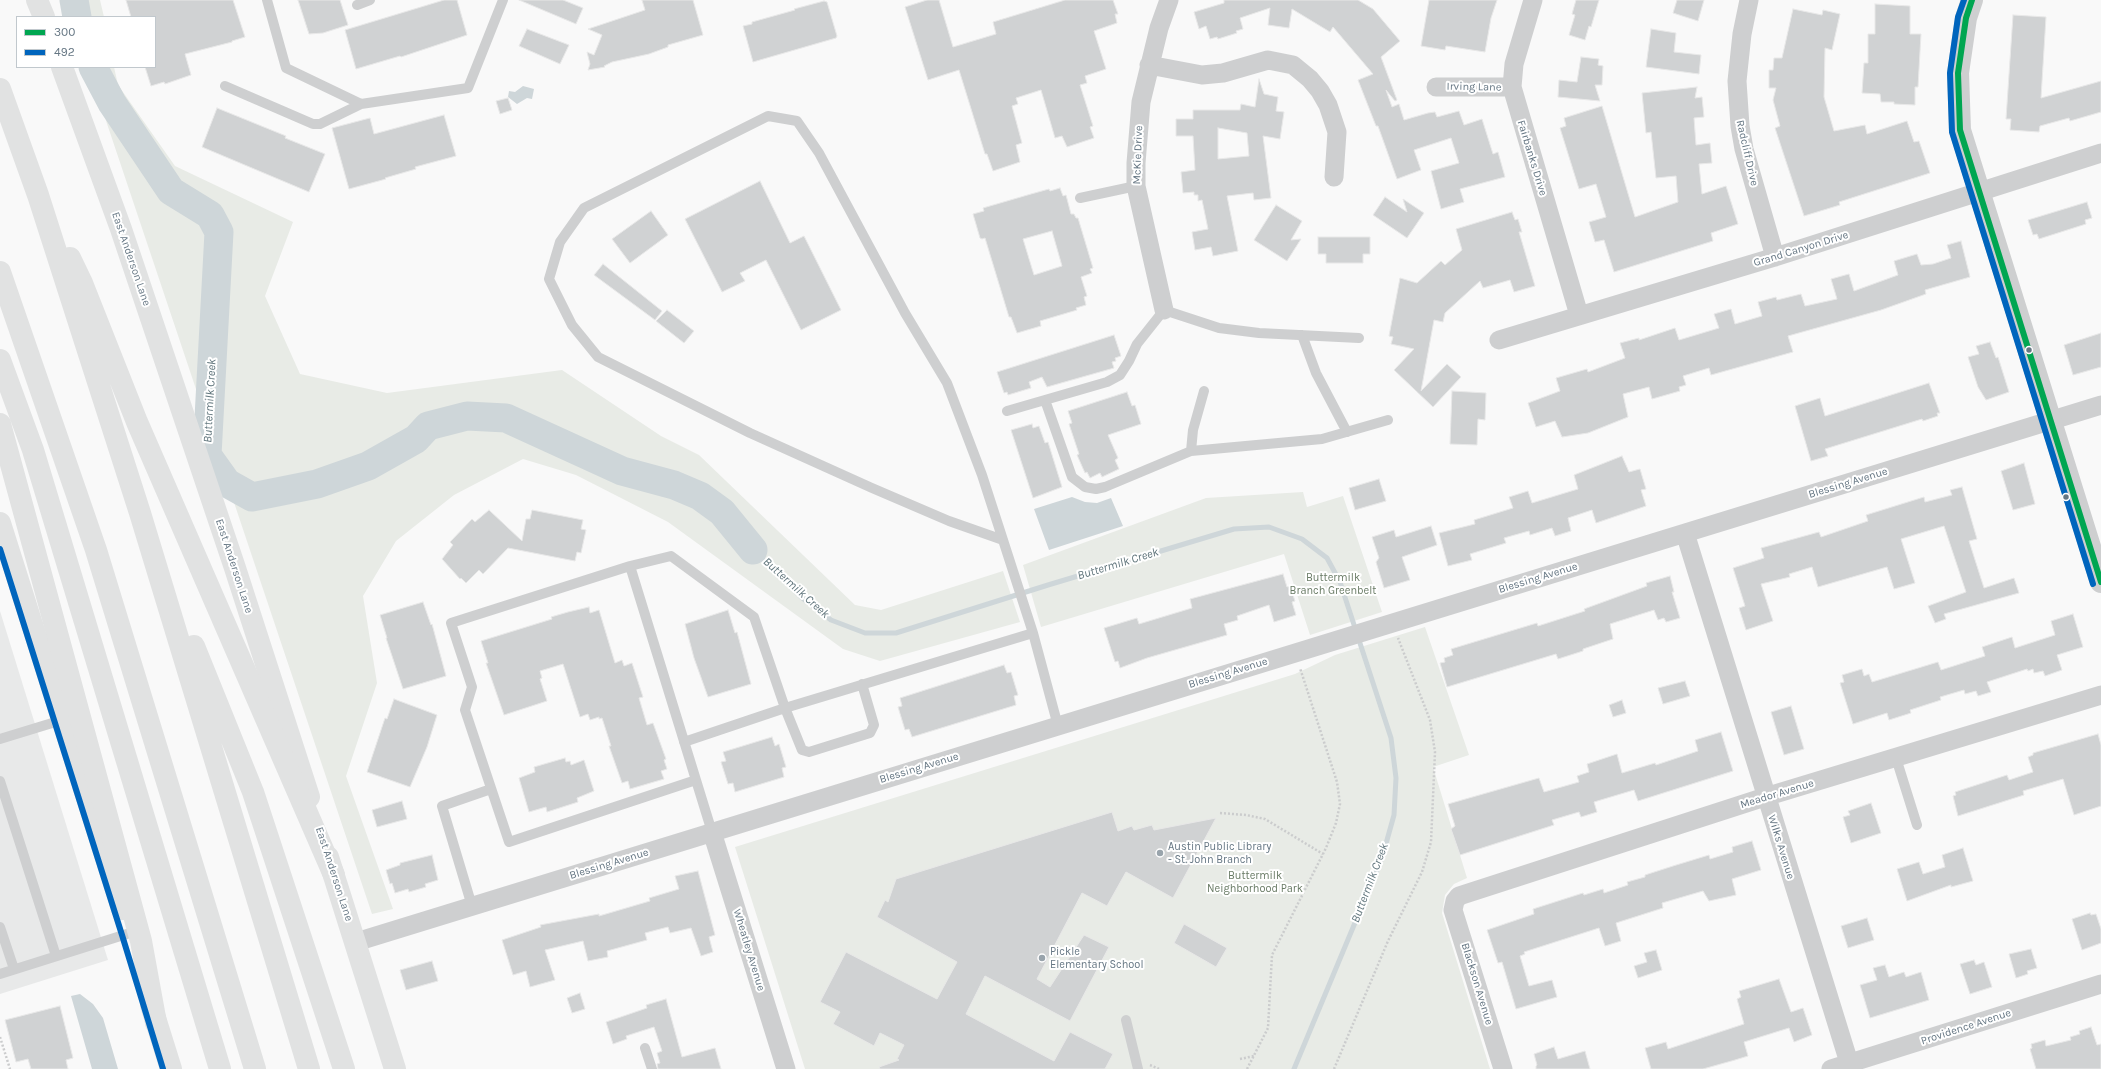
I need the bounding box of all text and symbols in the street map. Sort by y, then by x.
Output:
legend [16,16,156,68]
text: 300 [54,25,75,39]
text: 492 [54,45,75,59]
street label: Irving Lane [1446,80,1502,94]
street label: Fairbanks Drive [1514,119,1550,197]
street label: Radcliff Drive [1733,119,1761,187]
street label: McKie Drive [1130,125,1146,185]
street label: East Anderson Lane [109,210,153,308]
street label: Grand Canyon Drive [1752,228,1850,270]
unlabelled marker [2024,345,2034,355]
water label: Buttermilk Creek [201,359,219,443]
street label: Blessing Avenue [1807,465,1889,501]
unlabelled marker [2061,492,2071,502]
street label: East Anderson Lane [213,517,255,615]
water label: Buttermilk Creek [1076,545,1160,583]
water label: Buttermilk Creek [760,555,832,621]
street label: Blessing Avenue [1497,560,1579,596]
park label: Buttermilk Branch Greenbelt [1290,571,1376,597]
street label: Blessing Avenue [1187,655,1269,691]
street label: Blessing Avenue [878,750,960,786]
street label: Meador Avenue [1739,777,1815,811]
street label: Wilks Avenue [1765,813,1797,881]
street label: East Anderson Lane [313,825,355,923]
place label: Austin Public Library - St. John Branch [1168,840,1271,866]
water label: Buttermilk Creek [1348,841,1392,925]
street label: Blessing Avenue [568,846,650,882]
marker: Austin Public Library - St. John Branch [1155,848,1165,858]
park label: Buttermilk Neighborhood Park [1207,869,1303,895]
street label: Wheatley Avenue [730,907,768,993]
street label: Blackson Avenue [1458,941,1496,1027]
place label: Pickle Elementary School [1050,945,1143,971]
marker: Pickle Elementary School [1037,953,1047,963]
street label: Providence Avenue [1919,1006,2013,1048]

